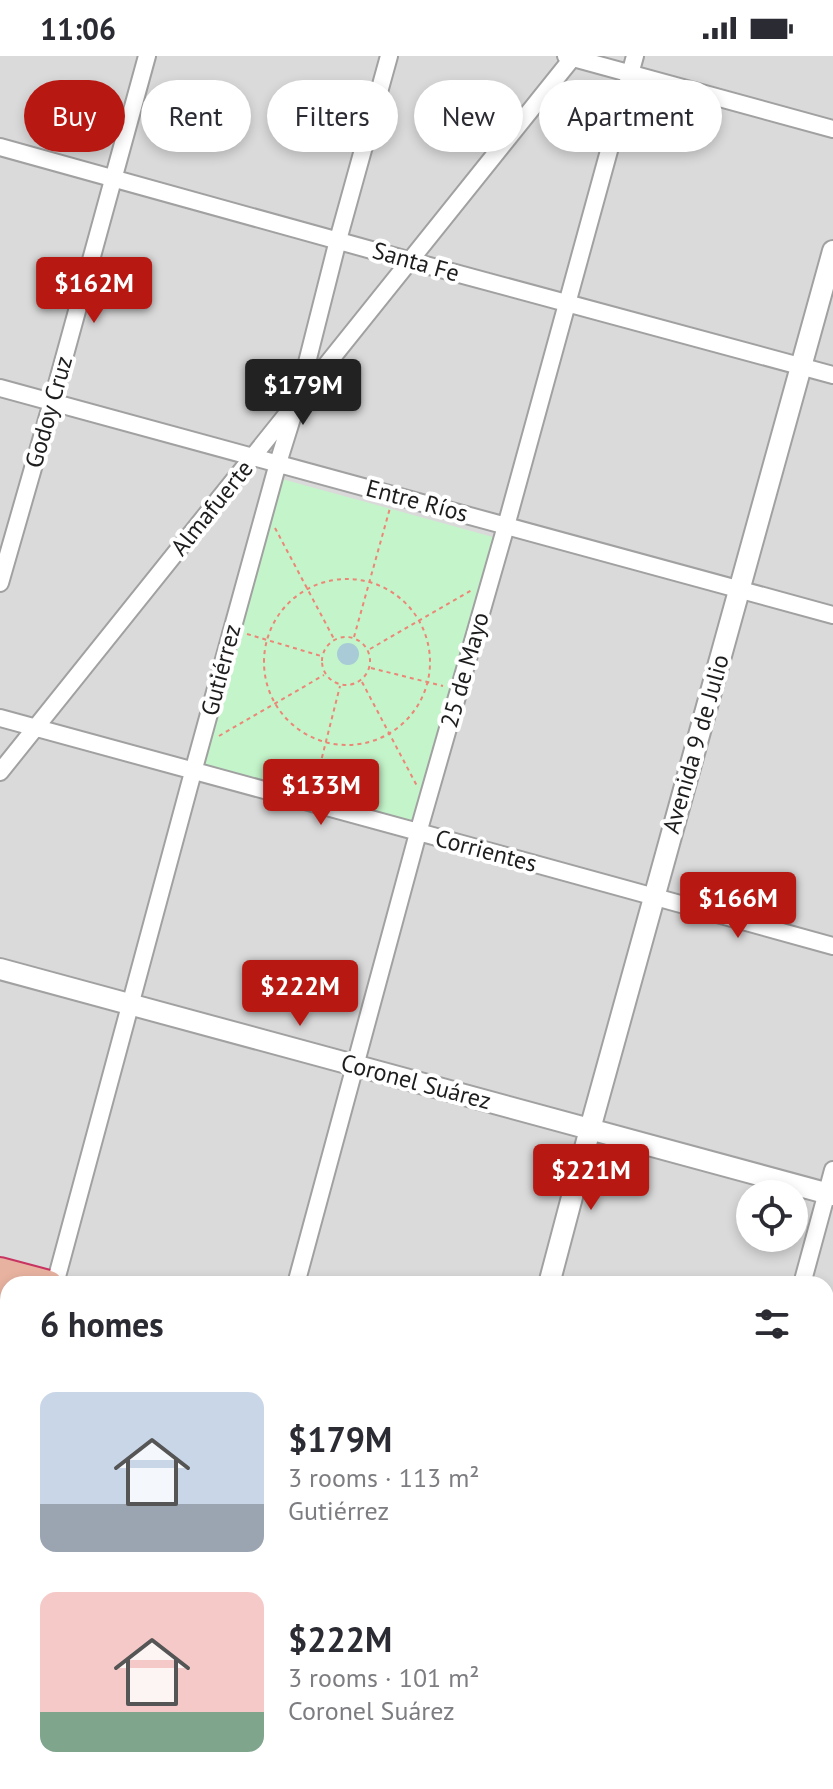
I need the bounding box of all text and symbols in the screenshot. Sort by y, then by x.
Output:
text: 11:06 [40,9,116,48]
chip: Buy [24,80,125,152]
chip: Rent [141,80,251,152]
chip: Filters [267,80,398,152]
chip: New [414,80,523,152]
chip: Apartment [539,80,722,152]
street label: Santa Fe [369,234,463,289]
pin: $162M [38,257,150,325]
text: $162M [54,266,134,299]
street label: Godoy Cruz [18,352,79,471]
pin: $179M [247,359,359,427]
text: $179M [263,368,343,401]
street label: Almafuerte [164,454,260,562]
street label: Entre Ríos [363,472,472,529]
street label: 25 de Mayo [433,609,496,731]
street label: Gutiérrez [193,621,248,719]
street label: Avenida 9 de Julio [655,651,736,837]
pin: $133M [265,759,377,827]
text: $133M [281,768,361,801]
street label: Corrientes [432,822,540,879]
pin: $166M [682,872,794,940]
text: $166M [698,881,778,914]
pin: $222M [244,960,356,1028]
text: $222M [260,969,340,1002]
street label: Coronel Suárez [338,1047,494,1116]
pin: $221M [535,1144,647,1212]
text: $221M [551,1153,631,1186]
map controls [736,1180,808,1252]
button: locate [736,1180,808,1252]
text: 6 homes [40,1302,164,1346]
icon: filters [750,1302,794,1346]
text: $179M [288,1417,392,1461]
icon: home [104,1424,200,1520]
text: 3 rooms · 113 m² [288,1461,480,1494]
text: Gutiérrez [288,1494,389,1527]
text: $222M [288,1617,392,1661]
icon: home [104,1624,200,1720]
text: 3 rooms · 101 m² [288,1661,480,1694]
text: Coronel Suárez [288,1694,455,1727]

